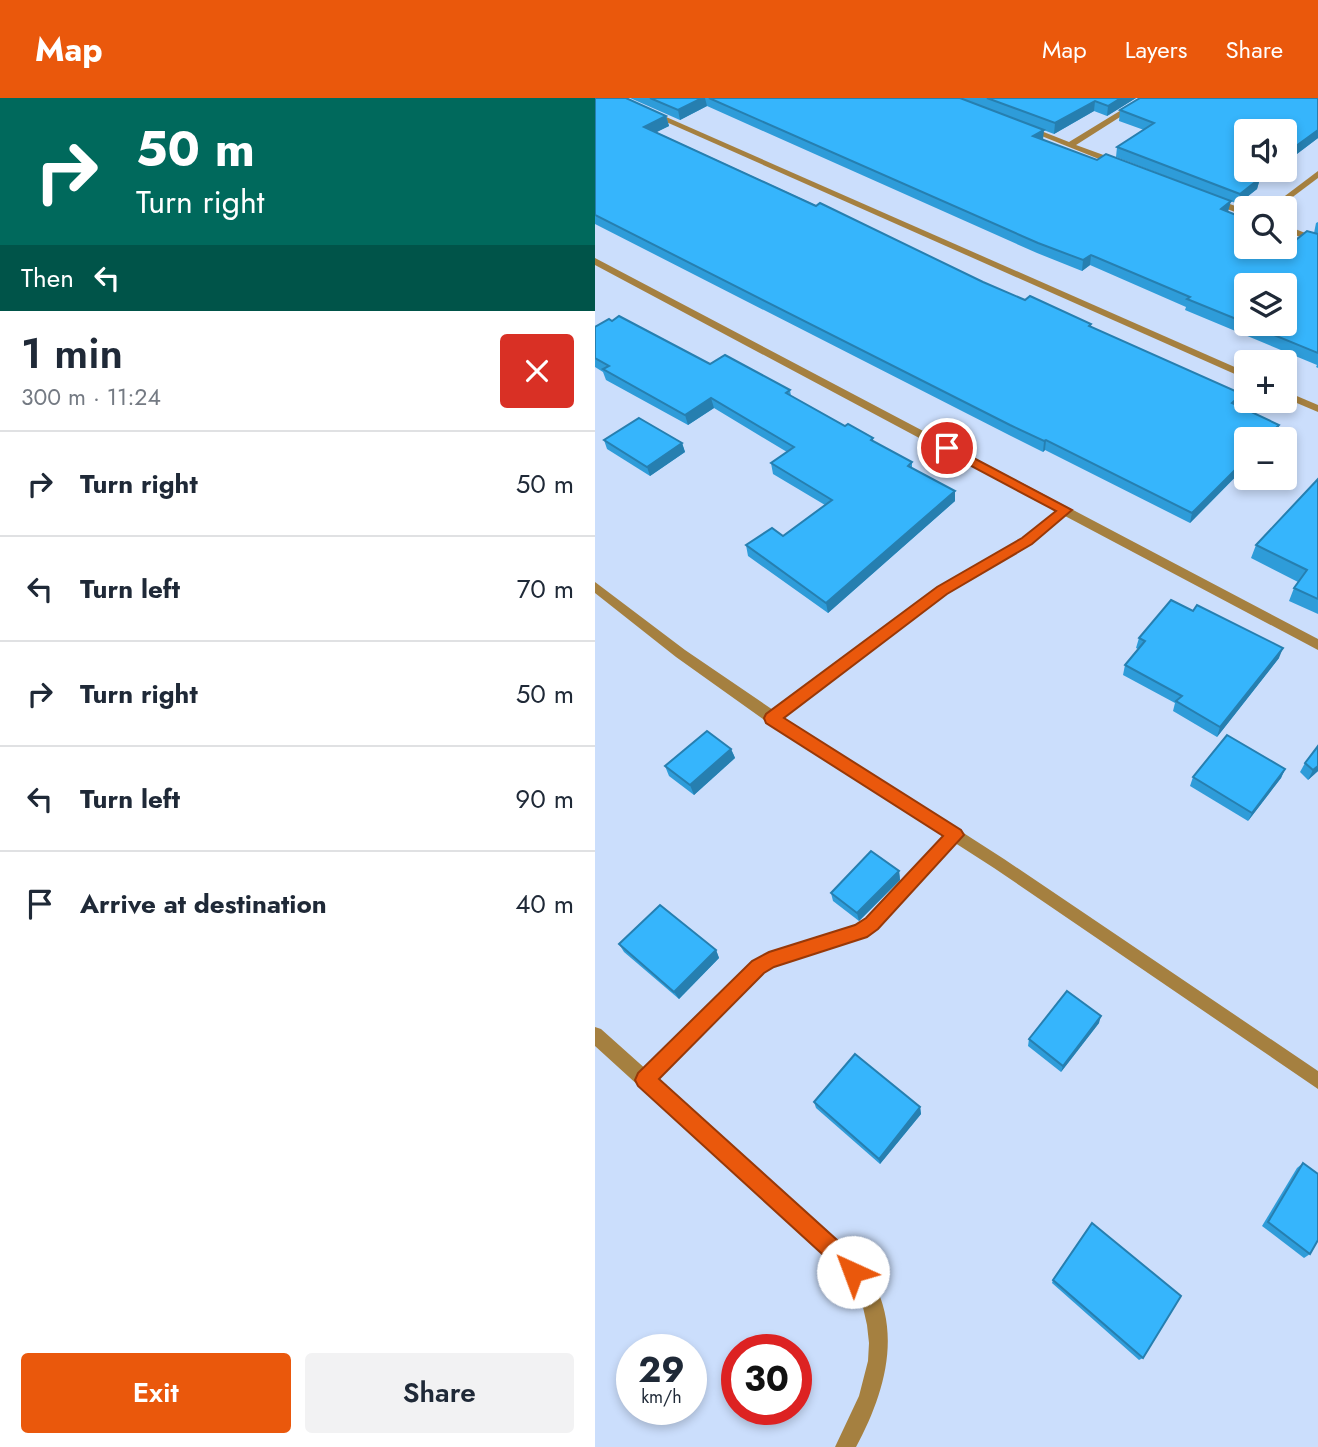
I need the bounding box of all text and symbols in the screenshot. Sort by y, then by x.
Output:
text: Map [35,26,103,73]
text: Map [1042,32,1087,67]
text: Layers [1125,32,1187,67]
text: Share [1225,32,1283,67]
text: 50 m [136,114,255,184]
map controls [1234,119,1297,490]
button: sound [1234,119,1297,182]
icon: right [21,126,112,217]
text: Turn right [136,179,265,225]
button: search [1234,196,1297,259]
text: Then [21,259,74,297]
icon: left [88,259,126,297]
button: layers [1234,273,1297,336]
text: 1 min [21,323,123,384]
button: close [500,334,574,408]
button: + [1234,350,1297,413]
text: 300 m · 11:24 [21,380,161,414]
pin [917,418,977,478]
button: − [1234,427,1297,490]
icon: arrive [928,429,966,467]
icon: right [21,465,59,503]
text: Turn right [80,465,198,503]
text: 50 m [516,465,574,503]
icon: left [21,570,59,608]
text: Turn left [80,570,180,608]
text: 70 m [517,570,574,608]
icon: right [21,675,59,713]
text: Turn right [80,675,198,713]
text: 50 m [516,675,574,713]
icon: left [21,780,59,818]
text: Turn left [80,780,180,818]
text: 90 m [515,780,574,818]
icon: arrive [21,885,59,923]
text: Arrive at destination [80,885,327,923]
text: 40 m [515,885,574,923]
position arrow [816,1235,890,1309]
speed limit sign: 30 [721,1334,812,1425]
text: 29 [638,1345,685,1395]
button: Exit [21,1353,291,1433]
button: Share [305,1353,574,1433]
text: km/h [641,1384,682,1410]

